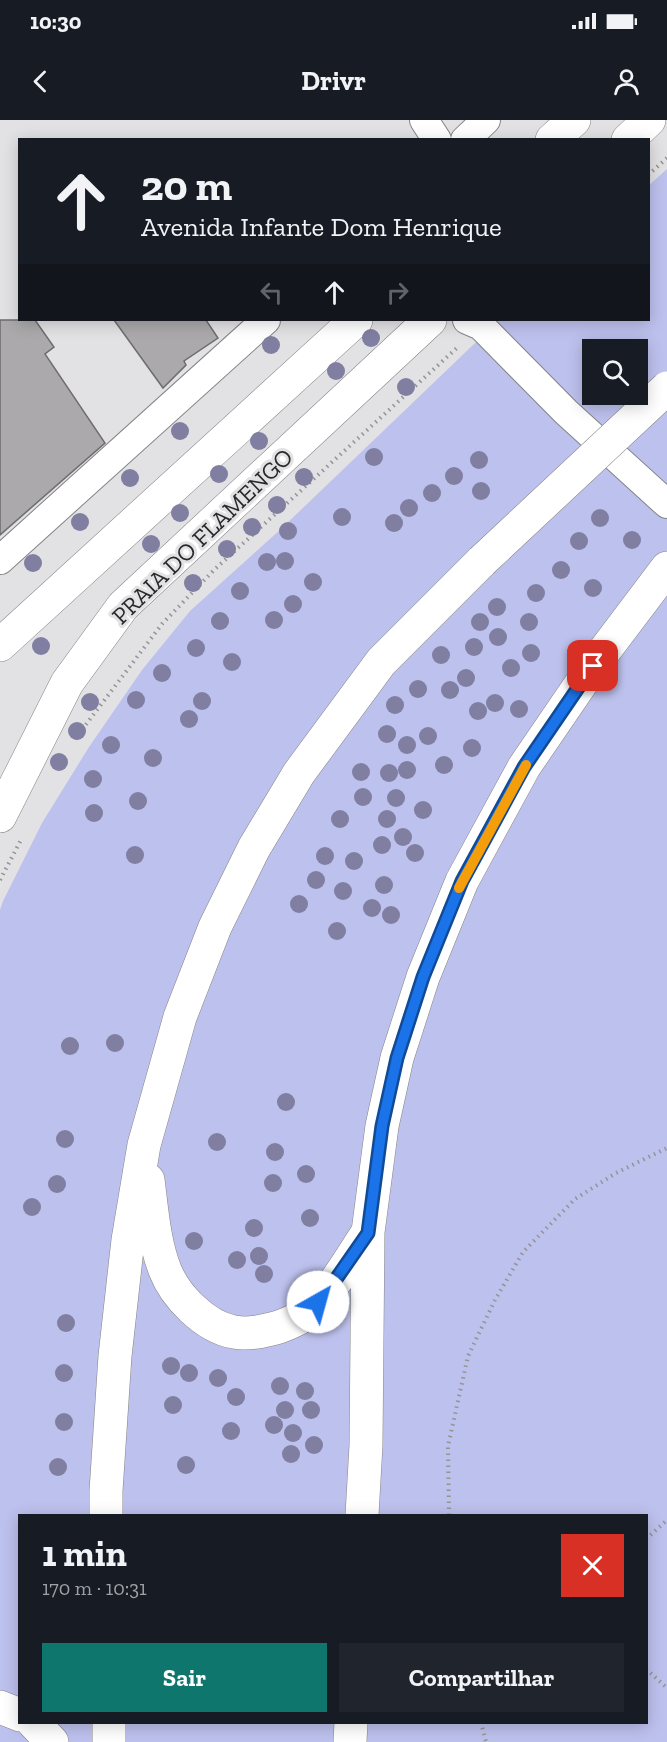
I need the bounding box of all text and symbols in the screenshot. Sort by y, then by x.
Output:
text: 10:30 [30,8,81,35]
icon: back [24,65,57,98]
text: Drivr [301,65,366,97]
icon: person [610,65,643,98]
text: 20 m [141,160,232,211]
icon: ahead [42,162,120,240]
text: Avenida Infante Dom Henrique [141,211,502,243]
icon: left [255,276,288,309]
icon: ahead [318,276,351,309]
icon: right [381,276,414,309]
map controls [582,339,648,405]
button: search [582,339,648,405]
street label: PRAIA DO FLAMENGO [105,442,299,630]
pin [567,640,618,691]
icon: arrive [576,649,609,682]
position arrow [286,1270,350,1334]
text: 1 min [42,1532,127,1575]
button: close [561,1534,624,1597]
text: 170 m · 10:31 [42,1576,147,1600]
button: Sair [42,1643,327,1712]
button: Compartilhar [339,1643,624,1712]

